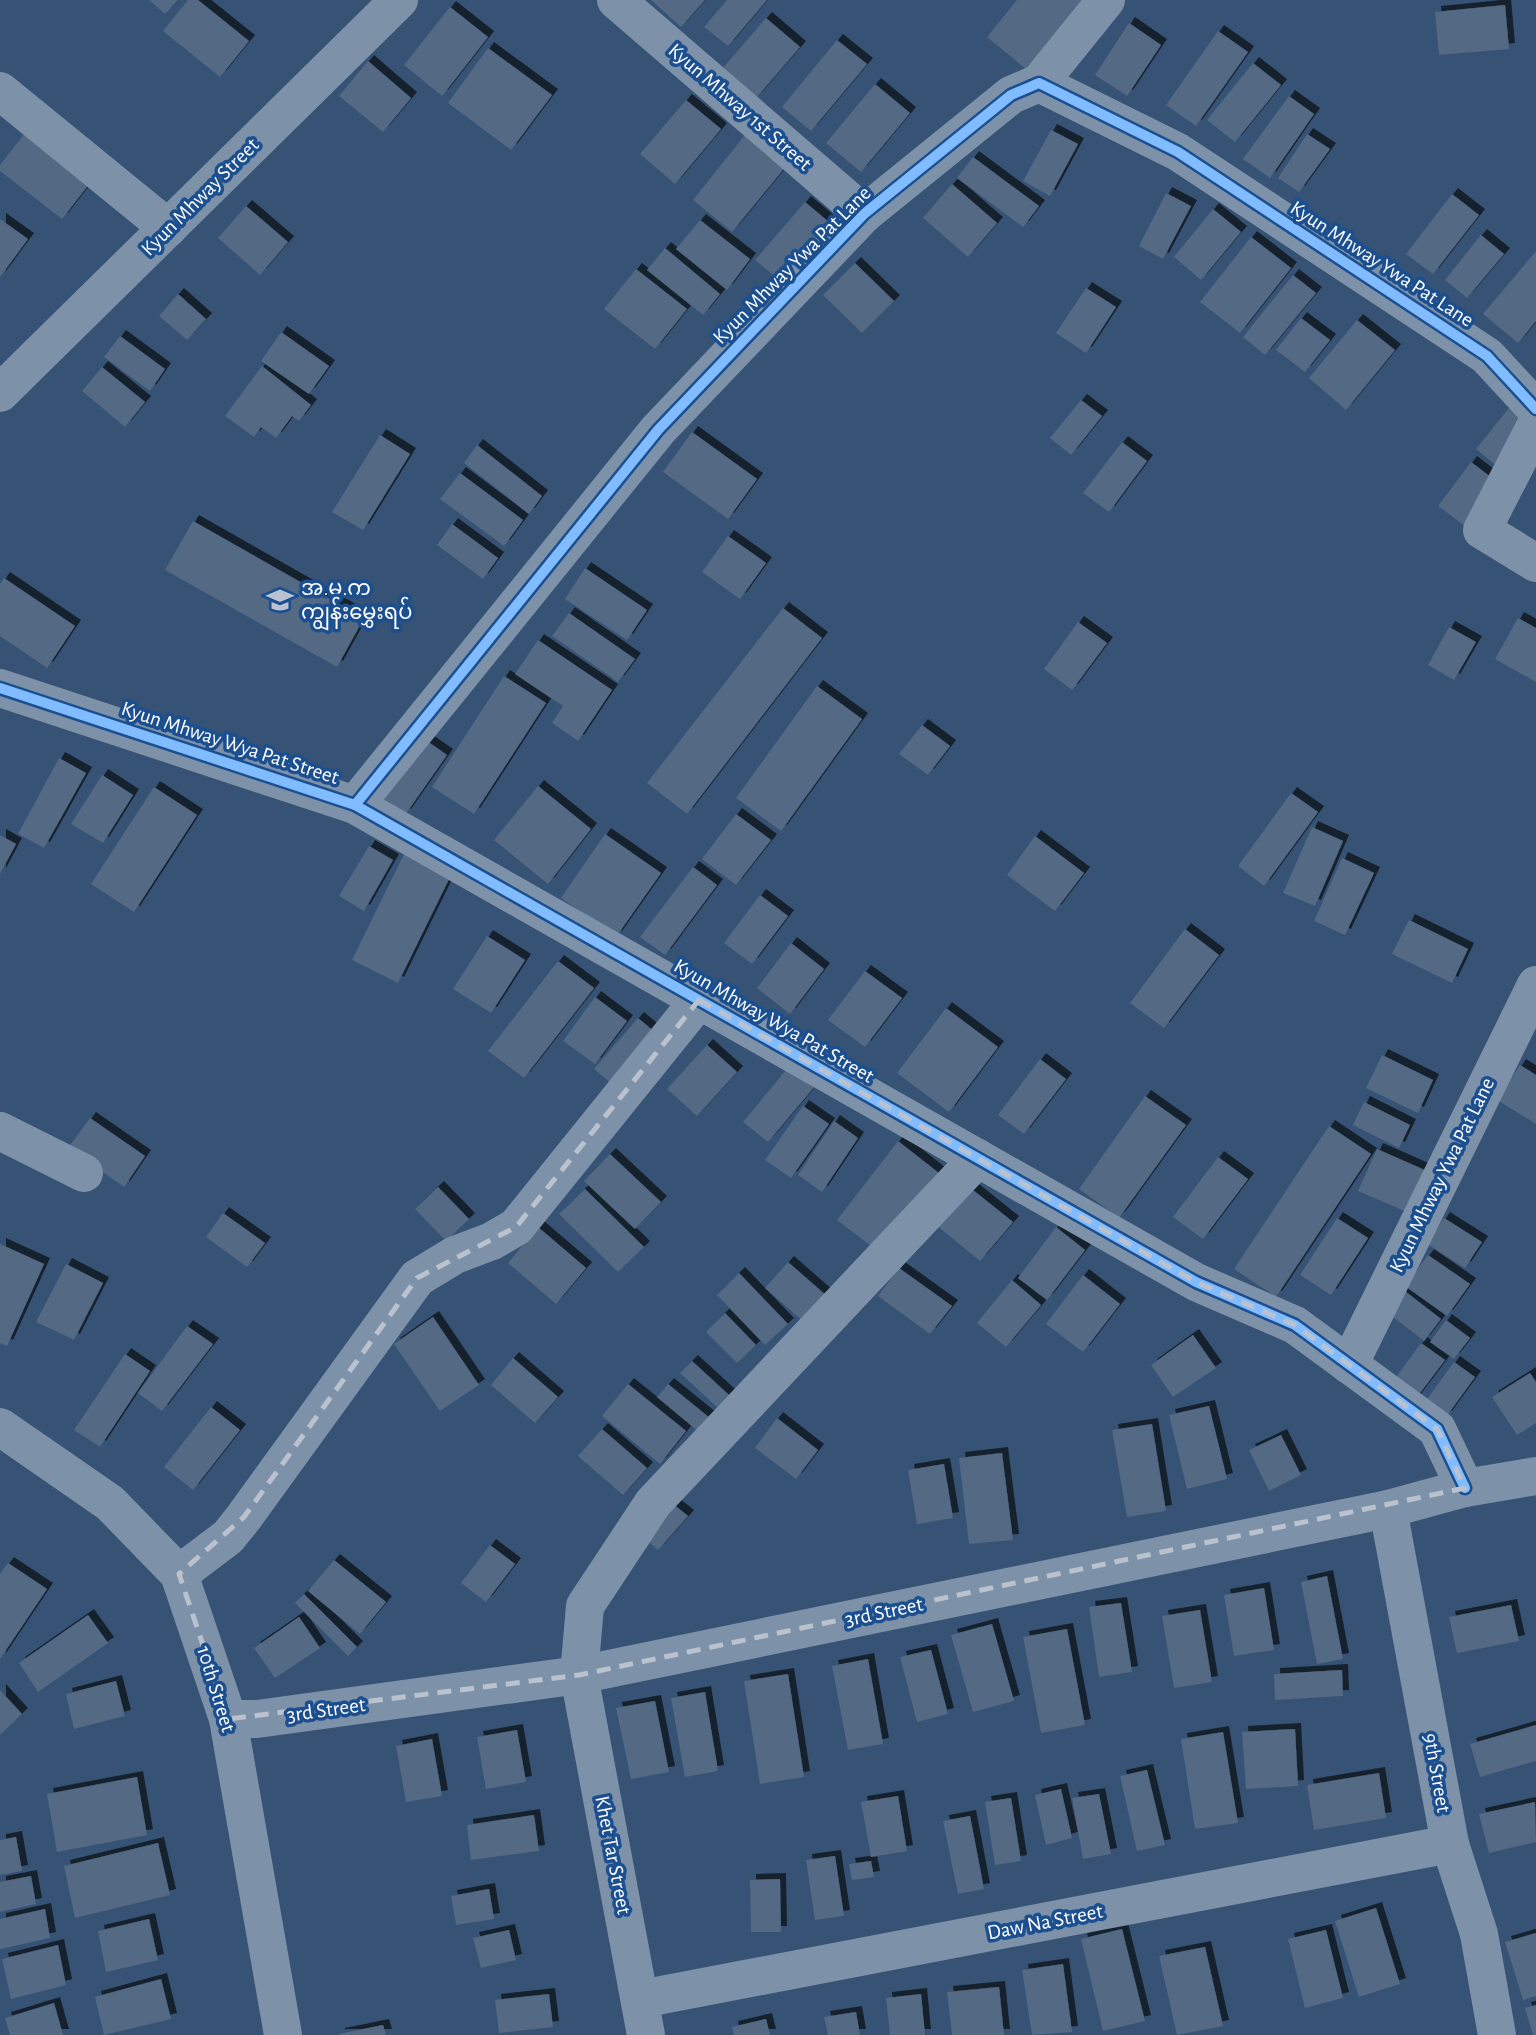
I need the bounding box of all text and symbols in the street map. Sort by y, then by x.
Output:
street label: Kyun Mhway 1st Street [664,39,816,175]
street label: Kyun Mhway Street [137,134,263,260]
street label: Kyun Mhway Ywa Pat Lane [709,182,875,348]
street label: Kyun Mhway Ywa Pat Lane [1287,197,1477,331]
place label: အ.မ.က ကျွန်းမွှေးရပ် [301,578,412,631]
school or university icon: အ.မ.က ကျွန်းမွှေးရပ် [265,585,295,615]
street label: Kyun Mhway Wya Pat Street [119,698,342,788]
street label: Kyun Mhway Wya Pat Street [670,955,878,1087]
street label: Kyun Mhway Ywa Pat Lane [1386,1074,1498,1276]
street label: 3rd Street [843,1593,925,1631]
street label: 10th Street [193,1643,239,1735]
street label: 3rd Street [285,1694,367,1726]
street label: 9th Street [1420,1732,1454,1815]
street label: Khet Tar Street [591,1794,635,1916]
street label: Daw Na Street [986,1900,1105,1943]

